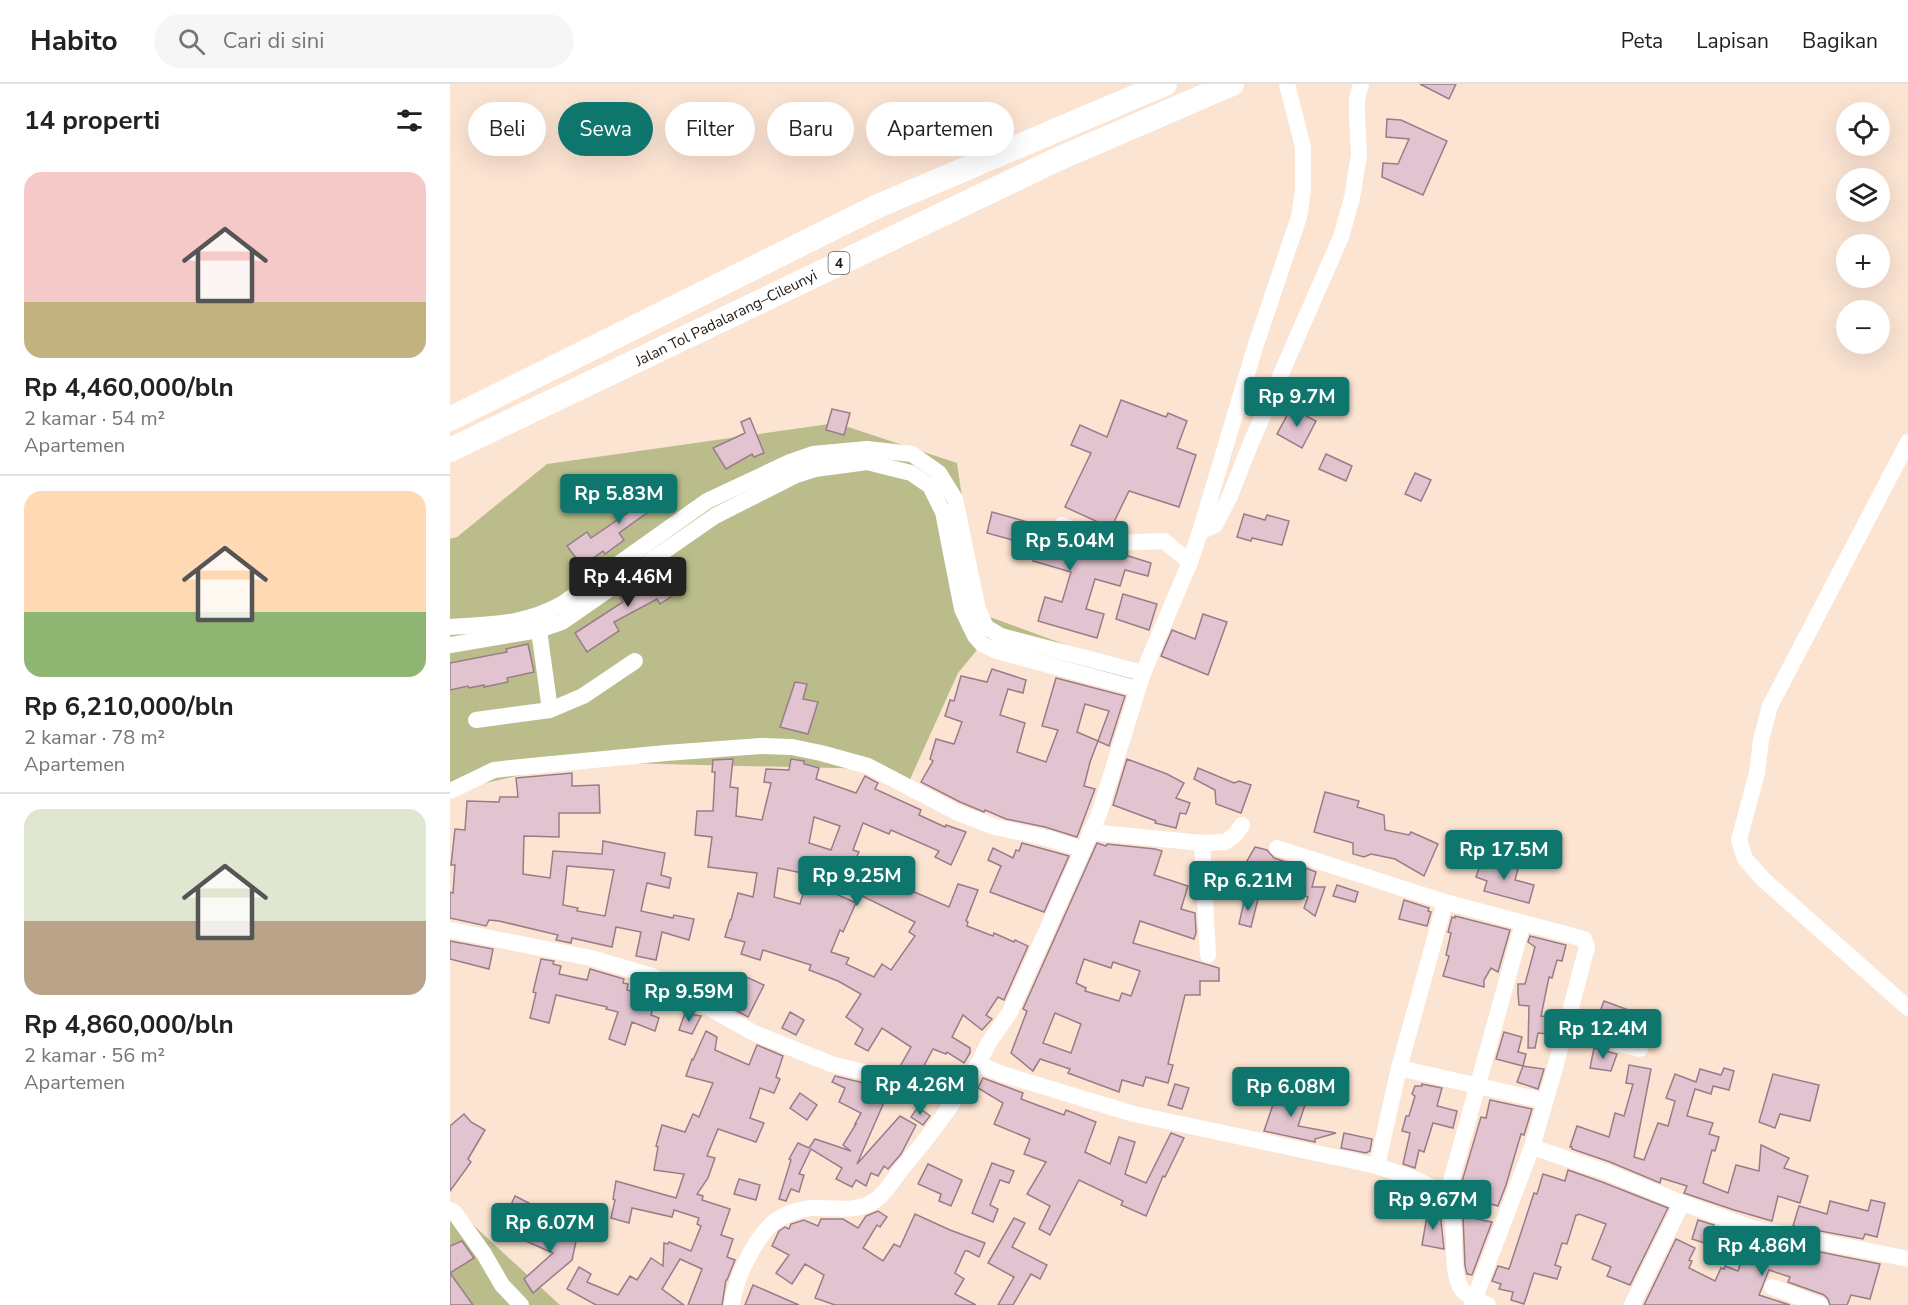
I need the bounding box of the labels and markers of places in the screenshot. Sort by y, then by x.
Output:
pin: Rp 9.7M [1242,377,1352,428]
pin: Rp 5.83M [557,474,681,525]
pin: Rp 5.04M [1008,521,1132,572]
pin: Rp 4.46M [566,557,690,608]
pin: Rp 17.5M [1442,830,1566,881]
pin: Rp 9.25M [795,856,919,907]
pin: Rp 6.21M [1186,861,1310,912]
pin: Rp 9.59M [627,972,751,1023]
pin: Rp 12.4M [1541,1009,1665,1060]
pin: Rp 4.26M [858,1065,982,1116]
pin: Rp 6.08M [1229,1067,1353,1118]
pin: Rp 9.67M [1371,1180,1495,1231]
pin: Rp 6.07M [488,1203,612,1254]
pin: Rp 4.86M [1700,1226,1824,1277]

